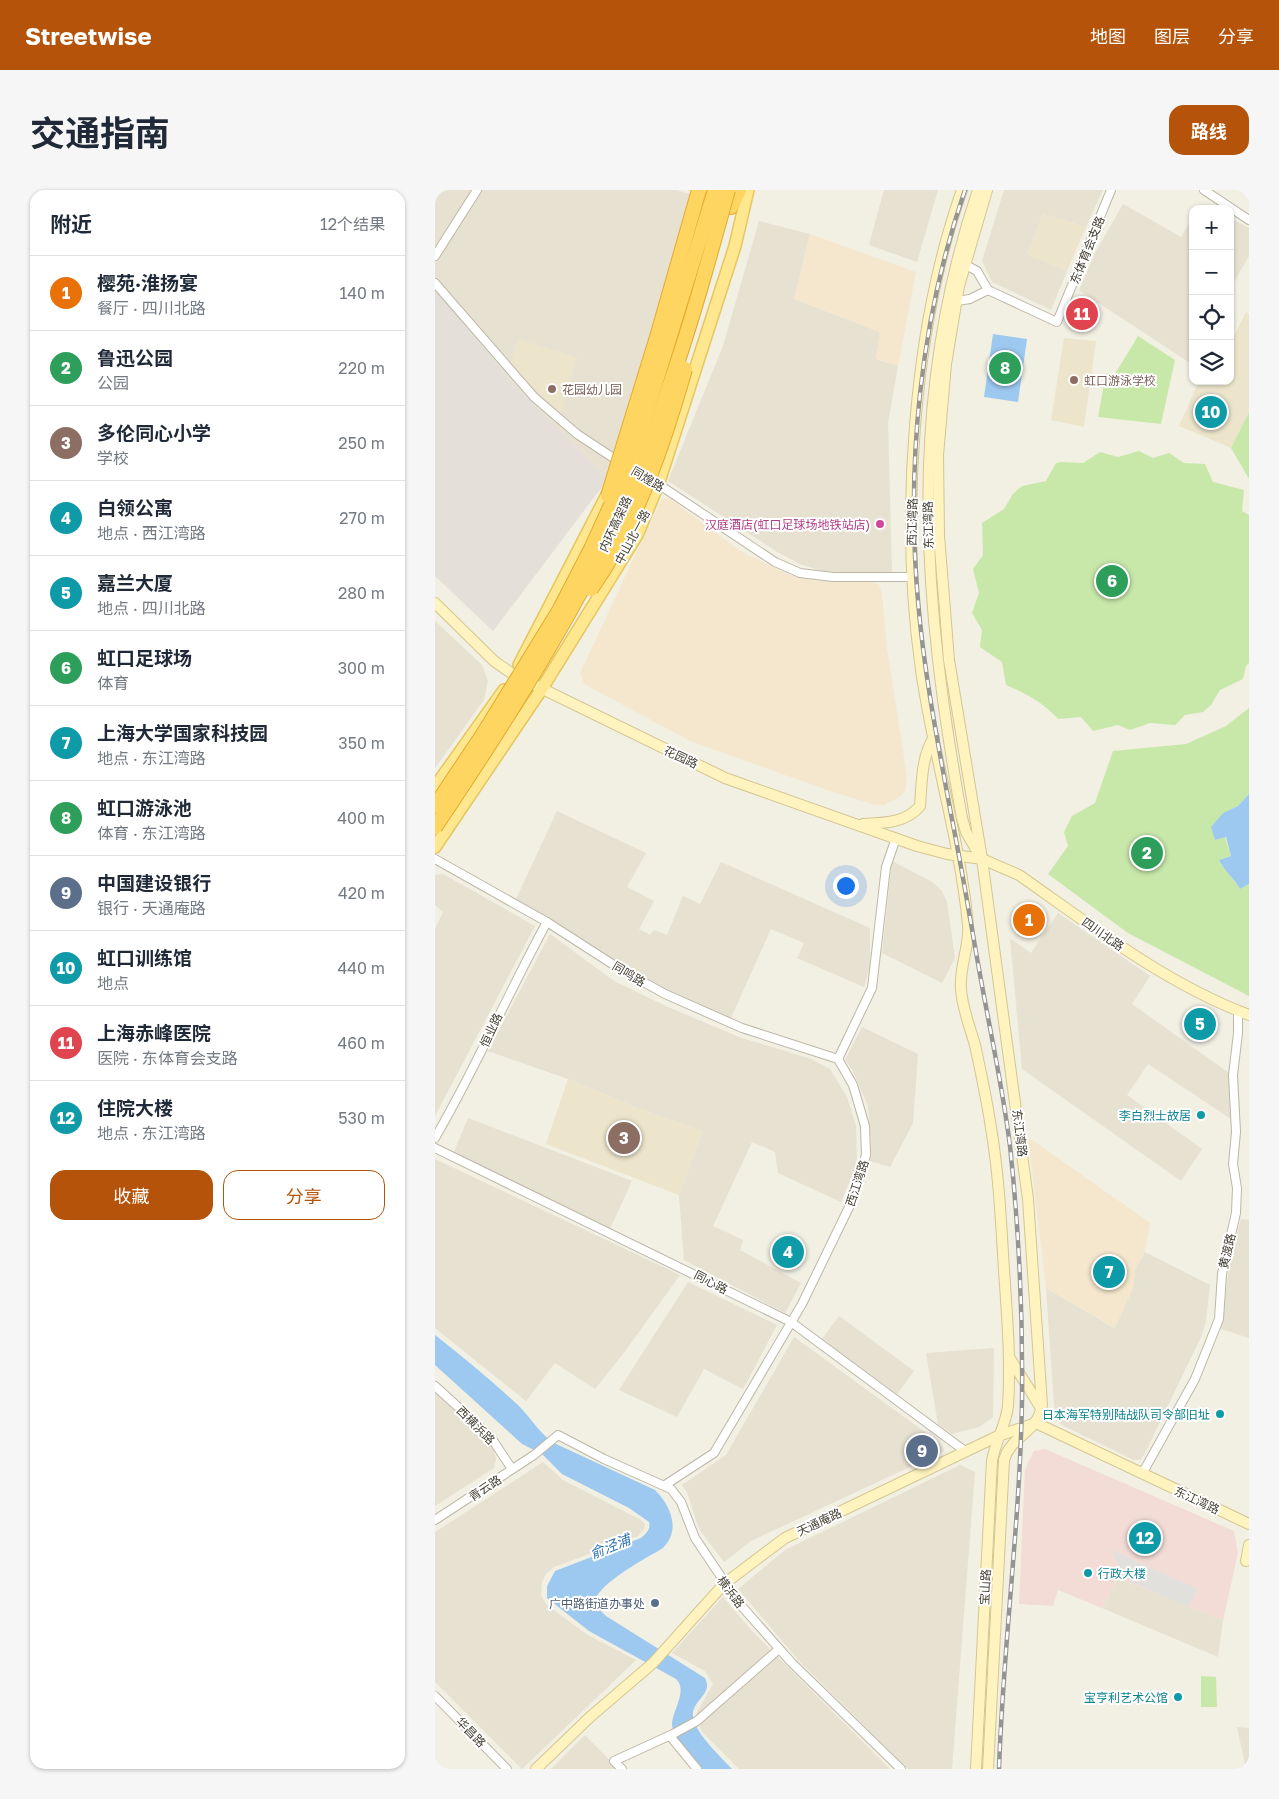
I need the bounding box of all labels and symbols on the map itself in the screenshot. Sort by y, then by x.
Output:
street label: 东体育会支路 [1067,214,1107,286]
pin: 11 [1066,295,1098,333]
pin: 8 [989,349,1021,387]
place label: 虹口游泳学校 [1084,373,1156,388]
marker: 虹口游泳学校 [1068,374,1080,386]
place label: 花园幼儿园 [562,382,622,397]
marker: 花园幼儿园 [546,383,558,395]
pin: 10 [1195,393,1227,431]
street label: 同煌路 [629,463,667,495]
street label: 内环高架路 [596,494,634,554]
street label: 西江湾路 [904,498,920,546]
street label: 东江湾路 [920,501,936,549]
street label: 中山北一路 [611,507,653,567]
place label: 汉庭酒店(虹口足球场地铁站店) [705,517,870,532]
marker: 汉庭酒店(虹口足球场地铁站店) [874,518,886,530]
pin: 6 [1096,562,1128,600]
street label: 花园路 [662,743,700,771]
pin: 2 [1131,834,1163,872]
your location [833,873,859,899]
pin: 1 [1013,901,1045,939]
street label: 四川北路 [1079,914,1127,954]
street label: 同鸣路 [610,958,648,990]
pin: 5 [1184,1005,1216,1043]
street label: 恒业路 [477,1011,505,1049]
street label: 东江湾路 [1010,1108,1030,1158]
place label: 李白烈士故居 [1119,1108,1191,1123]
marker: 李白烈士故居 [1195,1109,1207,1121]
pin: 3 [608,1119,640,1157]
street label: 西江湾路 [842,1158,872,1208]
street label: 黄渡路 [1216,1232,1238,1270]
pin: 4 [772,1233,804,1271]
pin: 7 [1093,1253,1125,1291]
street label: 同心路 [692,1267,730,1297]
street label: 西横浜路 [454,1403,498,1447]
place label: 日本海军特别陆战队司令部旧址 [1042,1407,1210,1422]
marker: 日本海军特别陆战队司令部旧址 [1214,1408,1226,1420]
pin: 9 [906,1432,938,1470]
street label: 青云路 [466,1472,504,1504]
street label: 东江湾路 [1172,1483,1222,1517]
street label: 天通庵路 [794,1505,844,1539]
pin: 12 [1129,1519,1161,1557]
water label: 俞泾浦 [587,1530,635,1562]
place label: 行政大楼 [1098,1566,1146,1581]
marker: 行政大楼 [1082,1567,1094,1579]
street label: 宝山路 [977,1569,993,1605]
street label: 横浜路 [714,1573,748,1611]
place label: 广中路街道办事处 [549,1596,645,1611]
marker: 广中路街道办事处 [649,1597,661,1609]
place label: 宝亨利艺术公馆 [1084,1690,1168,1705]
marker: 宝亨利艺术公馆 [1172,1691,1184,1703]
street label: 华昌路 [453,1714,489,1750]

